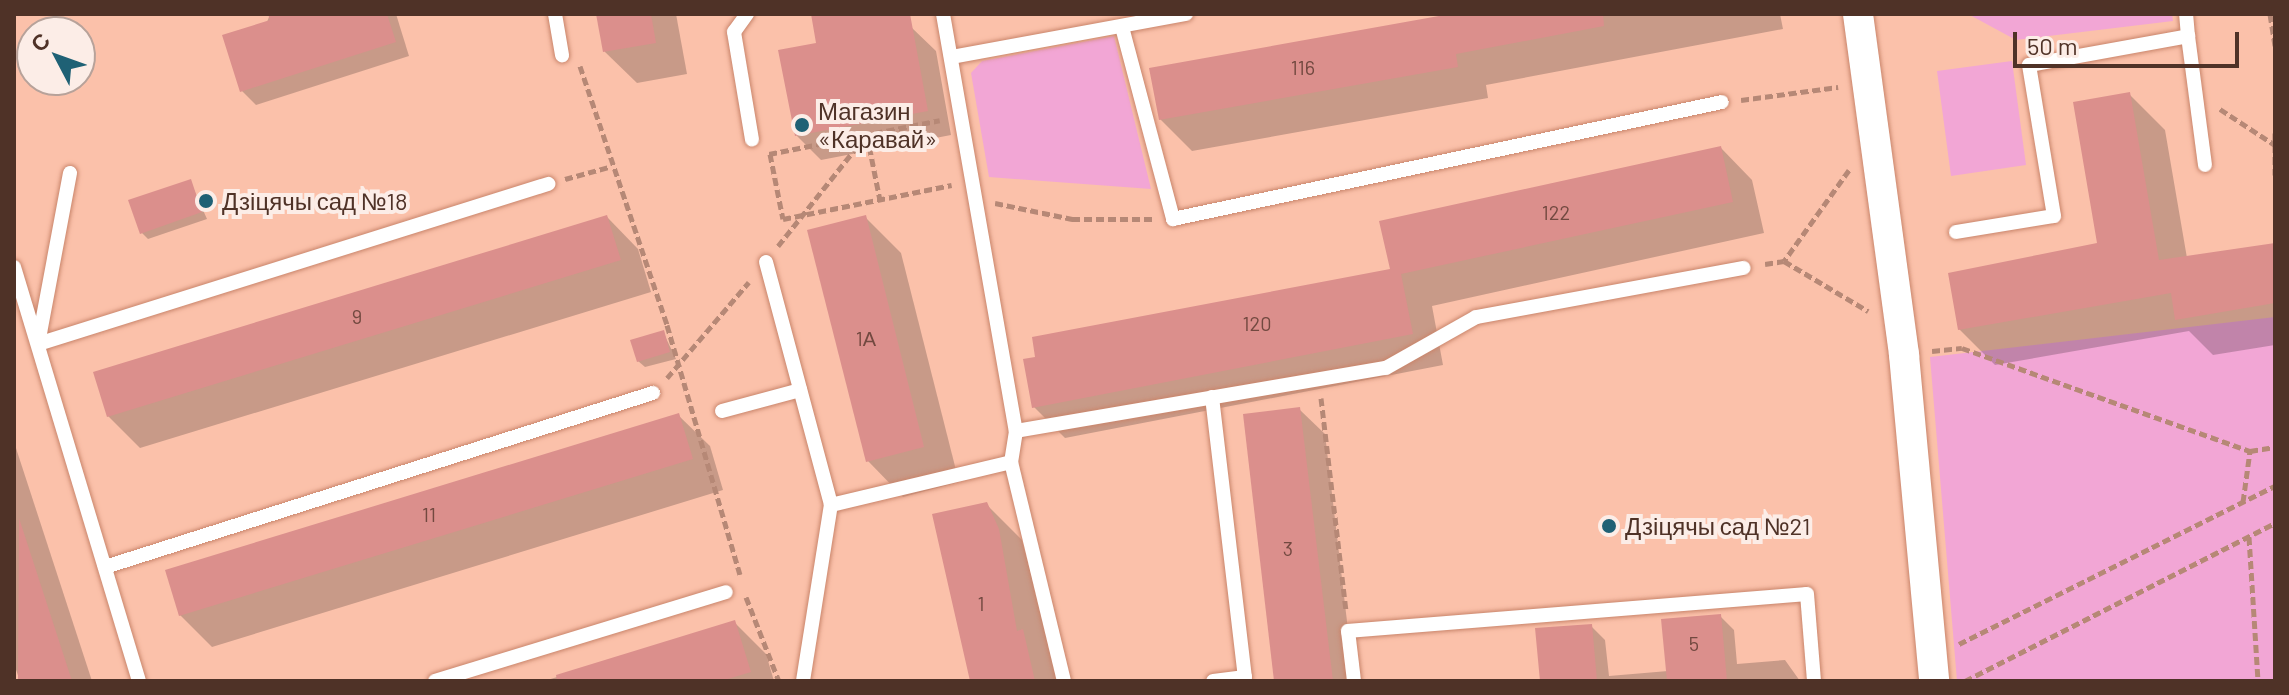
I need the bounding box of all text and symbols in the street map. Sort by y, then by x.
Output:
north arrow [16,16,96,96]
scale bar [2017,16,2243,66]
text: С [24,27,54,56]
text: 50 m [2027,31,2078,60]
house number: 116 [1291,55,1315,79]
place label: Магазин «Каравай» [818,97,937,153]
marker: Магазин «Каравай» [793,116,811,134]
place label: Дзіцячы сад №18 [222,187,407,215]
marker: Дзіцячы сад №18 [197,192,215,210]
house number: 122 [1542,200,1570,224]
house number: 9 [352,304,362,328]
house number: 120 [1242,311,1272,335]
house number: 1А [856,326,876,350]
house number: 11 [422,502,436,526]
place label: Дзіцячы сад №21 [1625,512,1811,540]
marker: Дзіцячы сад №21 [1600,517,1618,535]
house number: 3 [1283,536,1293,560]
house number: 1 [978,591,984,615]
house number: 5 [1689,631,1699,655]

